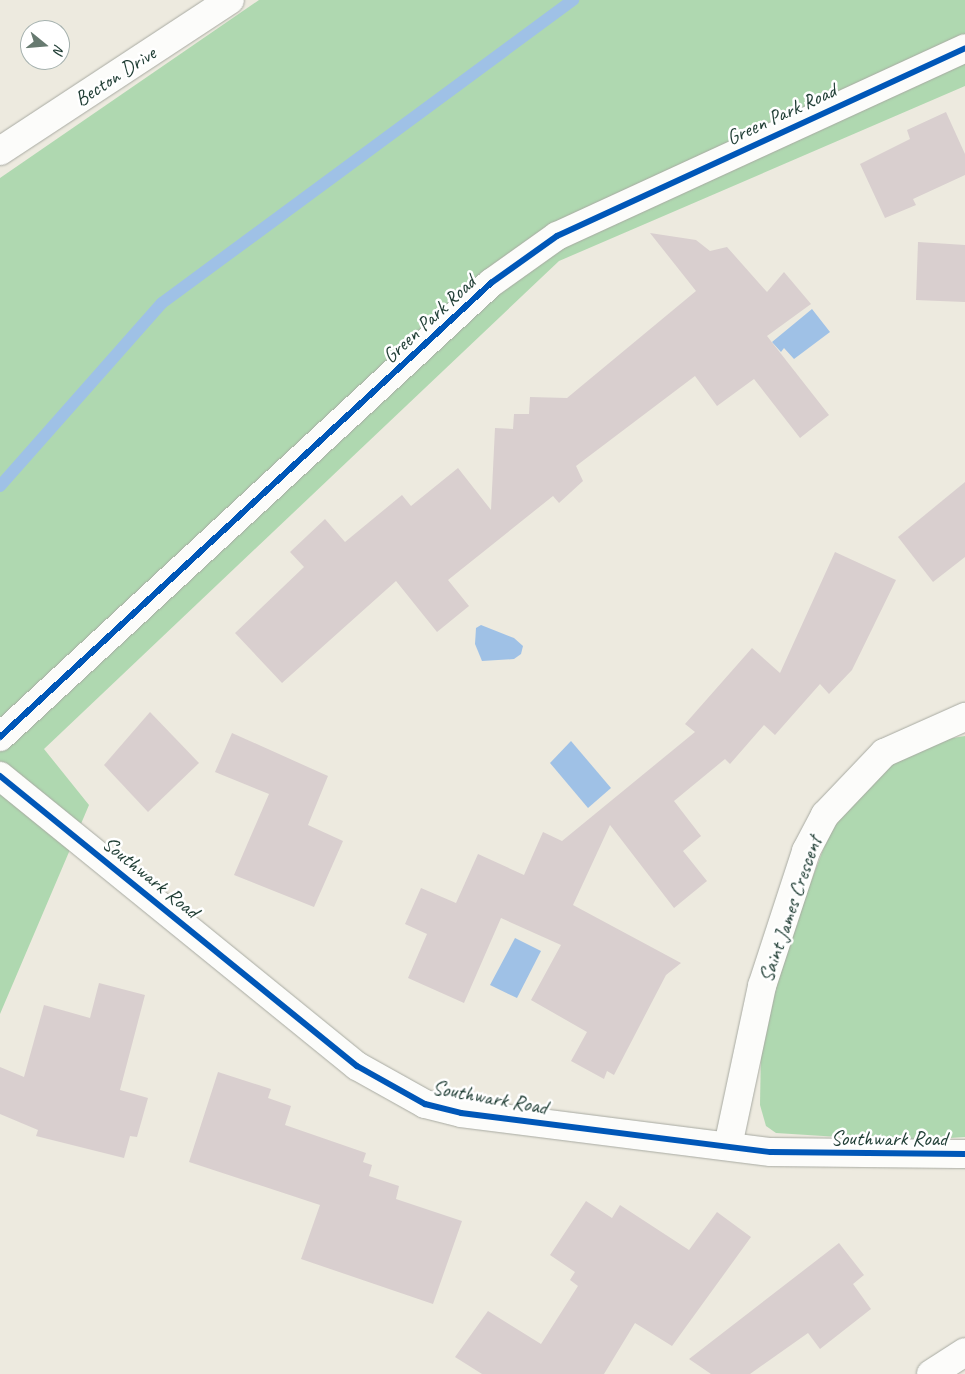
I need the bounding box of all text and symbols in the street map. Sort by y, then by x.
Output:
north arrow [20,20,70,70]
street label: Becton Drive [70,40,160,112]
text: N [49,43,68,56]
street label: Green Park Road [722,77,840,151]
street label: Green Park Road [377,269,481,369]
street label: Southwark Road [98,831,204,923]
street label: Saint James Crescent [753,832,827,986]
street label: Southwark Road [430,1074,550,1120]
street label: Southwark Road [831,1125,947,1151]

